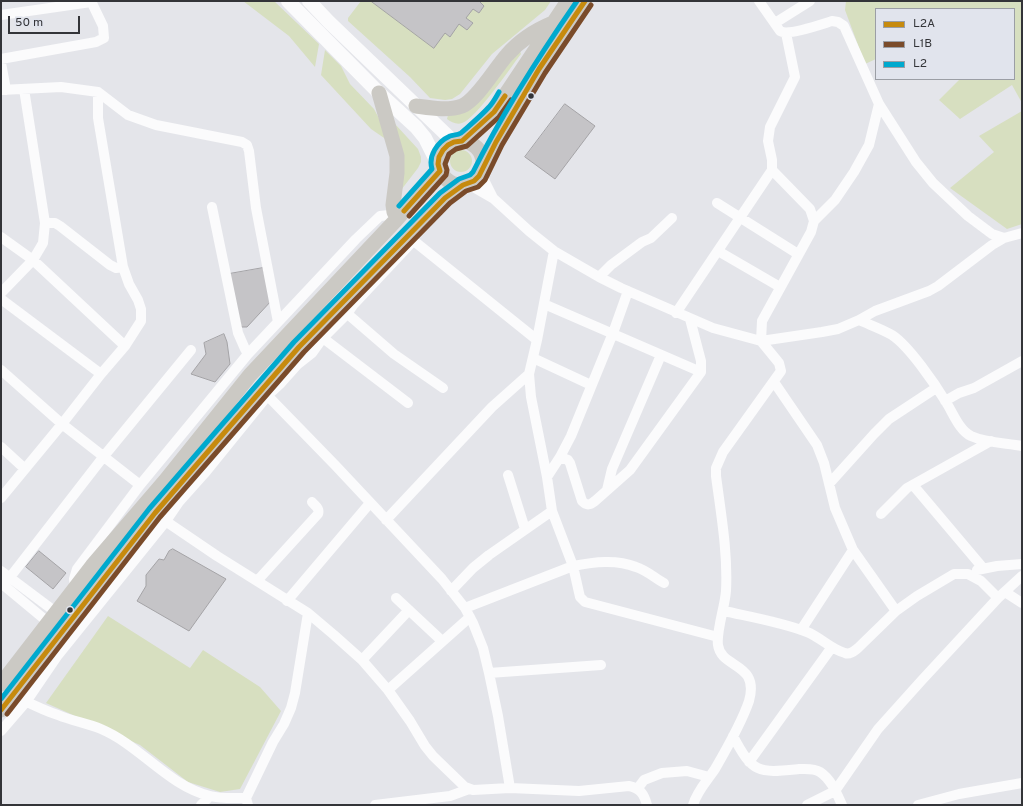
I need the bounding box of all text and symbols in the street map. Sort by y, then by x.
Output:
scale bar [10,8,82,34]
legend [875,8,1015,80]
text: 50 m [15,15,43,31]
text: L2A [913,16,935,32]
text: L1B [913,36,932,52]
text: L2 [913,56,927,72]
unlabelled marker [526,91,536,101]
unlabelled marker [65,605,75,615]

